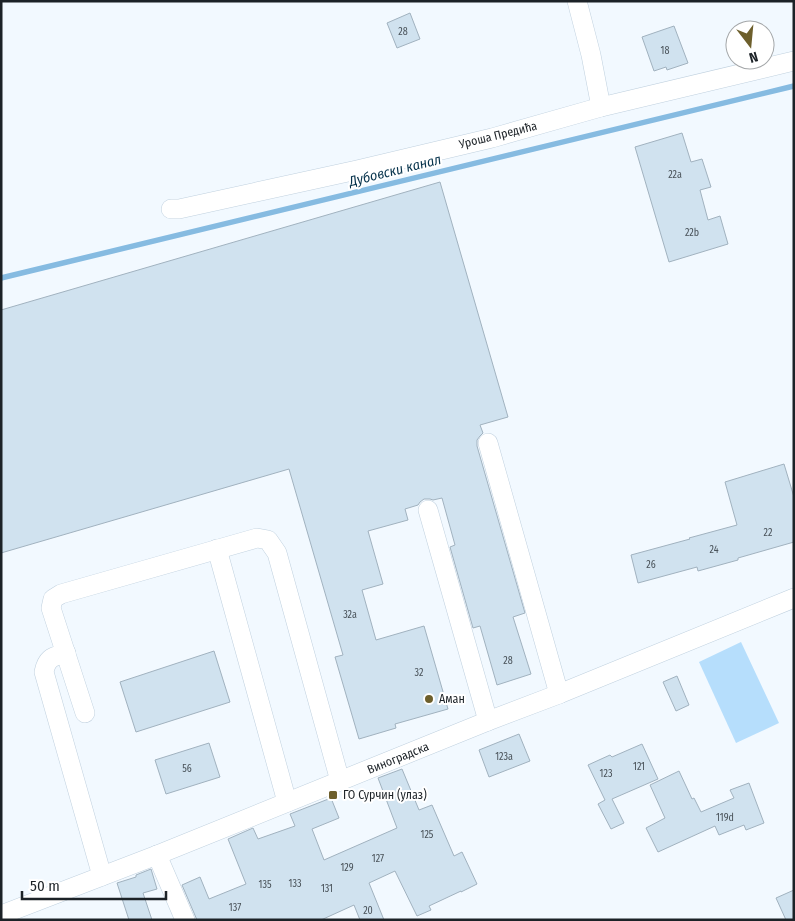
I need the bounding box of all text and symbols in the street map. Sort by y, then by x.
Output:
north arrow [725,20,775,70]
house number: 28 [398,26,408,38]
house number: 18 [661,45,669,57]
text: N [747,48,760,66]
street label: Уроша Предића [457,119,539,152]
water label: Дубовски канал [346,151,443,190]
house number: 22a [668,169,682,181]
house number: 22b [685,227,699,239]
house number: 22 [764,527,773,539]
house number: 24 [709,544,719,556]
house number: 26 [646,559,656,571]
house number: 32a [343,609,357,621]
house number: 28 [503,655,513,667]
house number: 32 [415,667,424,679]
place label: Аман [439,692,465,706]
marker: Аман [423,693,435,705]
street label: Виноградска [365,739,431,777]
house number: 123a [495,751,513,763]
house number: 121 [633,761,645,773]
house number: 56 [182,763,192,775]
house number: 123 [600,768,613,780]
place label: ГО Сурчин (улаз) [343,788,427,802]
marker: ГО Сурчин (улаз) [327,789,339,801]
house number: 119d [716,812,734,824]
house number: 125 [421,829,434,841]
house number: 127 [372,853,384,865]
house number: 129 [340,862,354,874]
scale bar [22,868,166,900]
text: 50 m [30,877,60,895]
house number: 133 [289,878,302,890]
house number: 135 [259,879,272,891]
house number: 131 [321,883,333,895]
house number: 137 [229,902,241,914]
house number: 20 [363,905,373,917]

